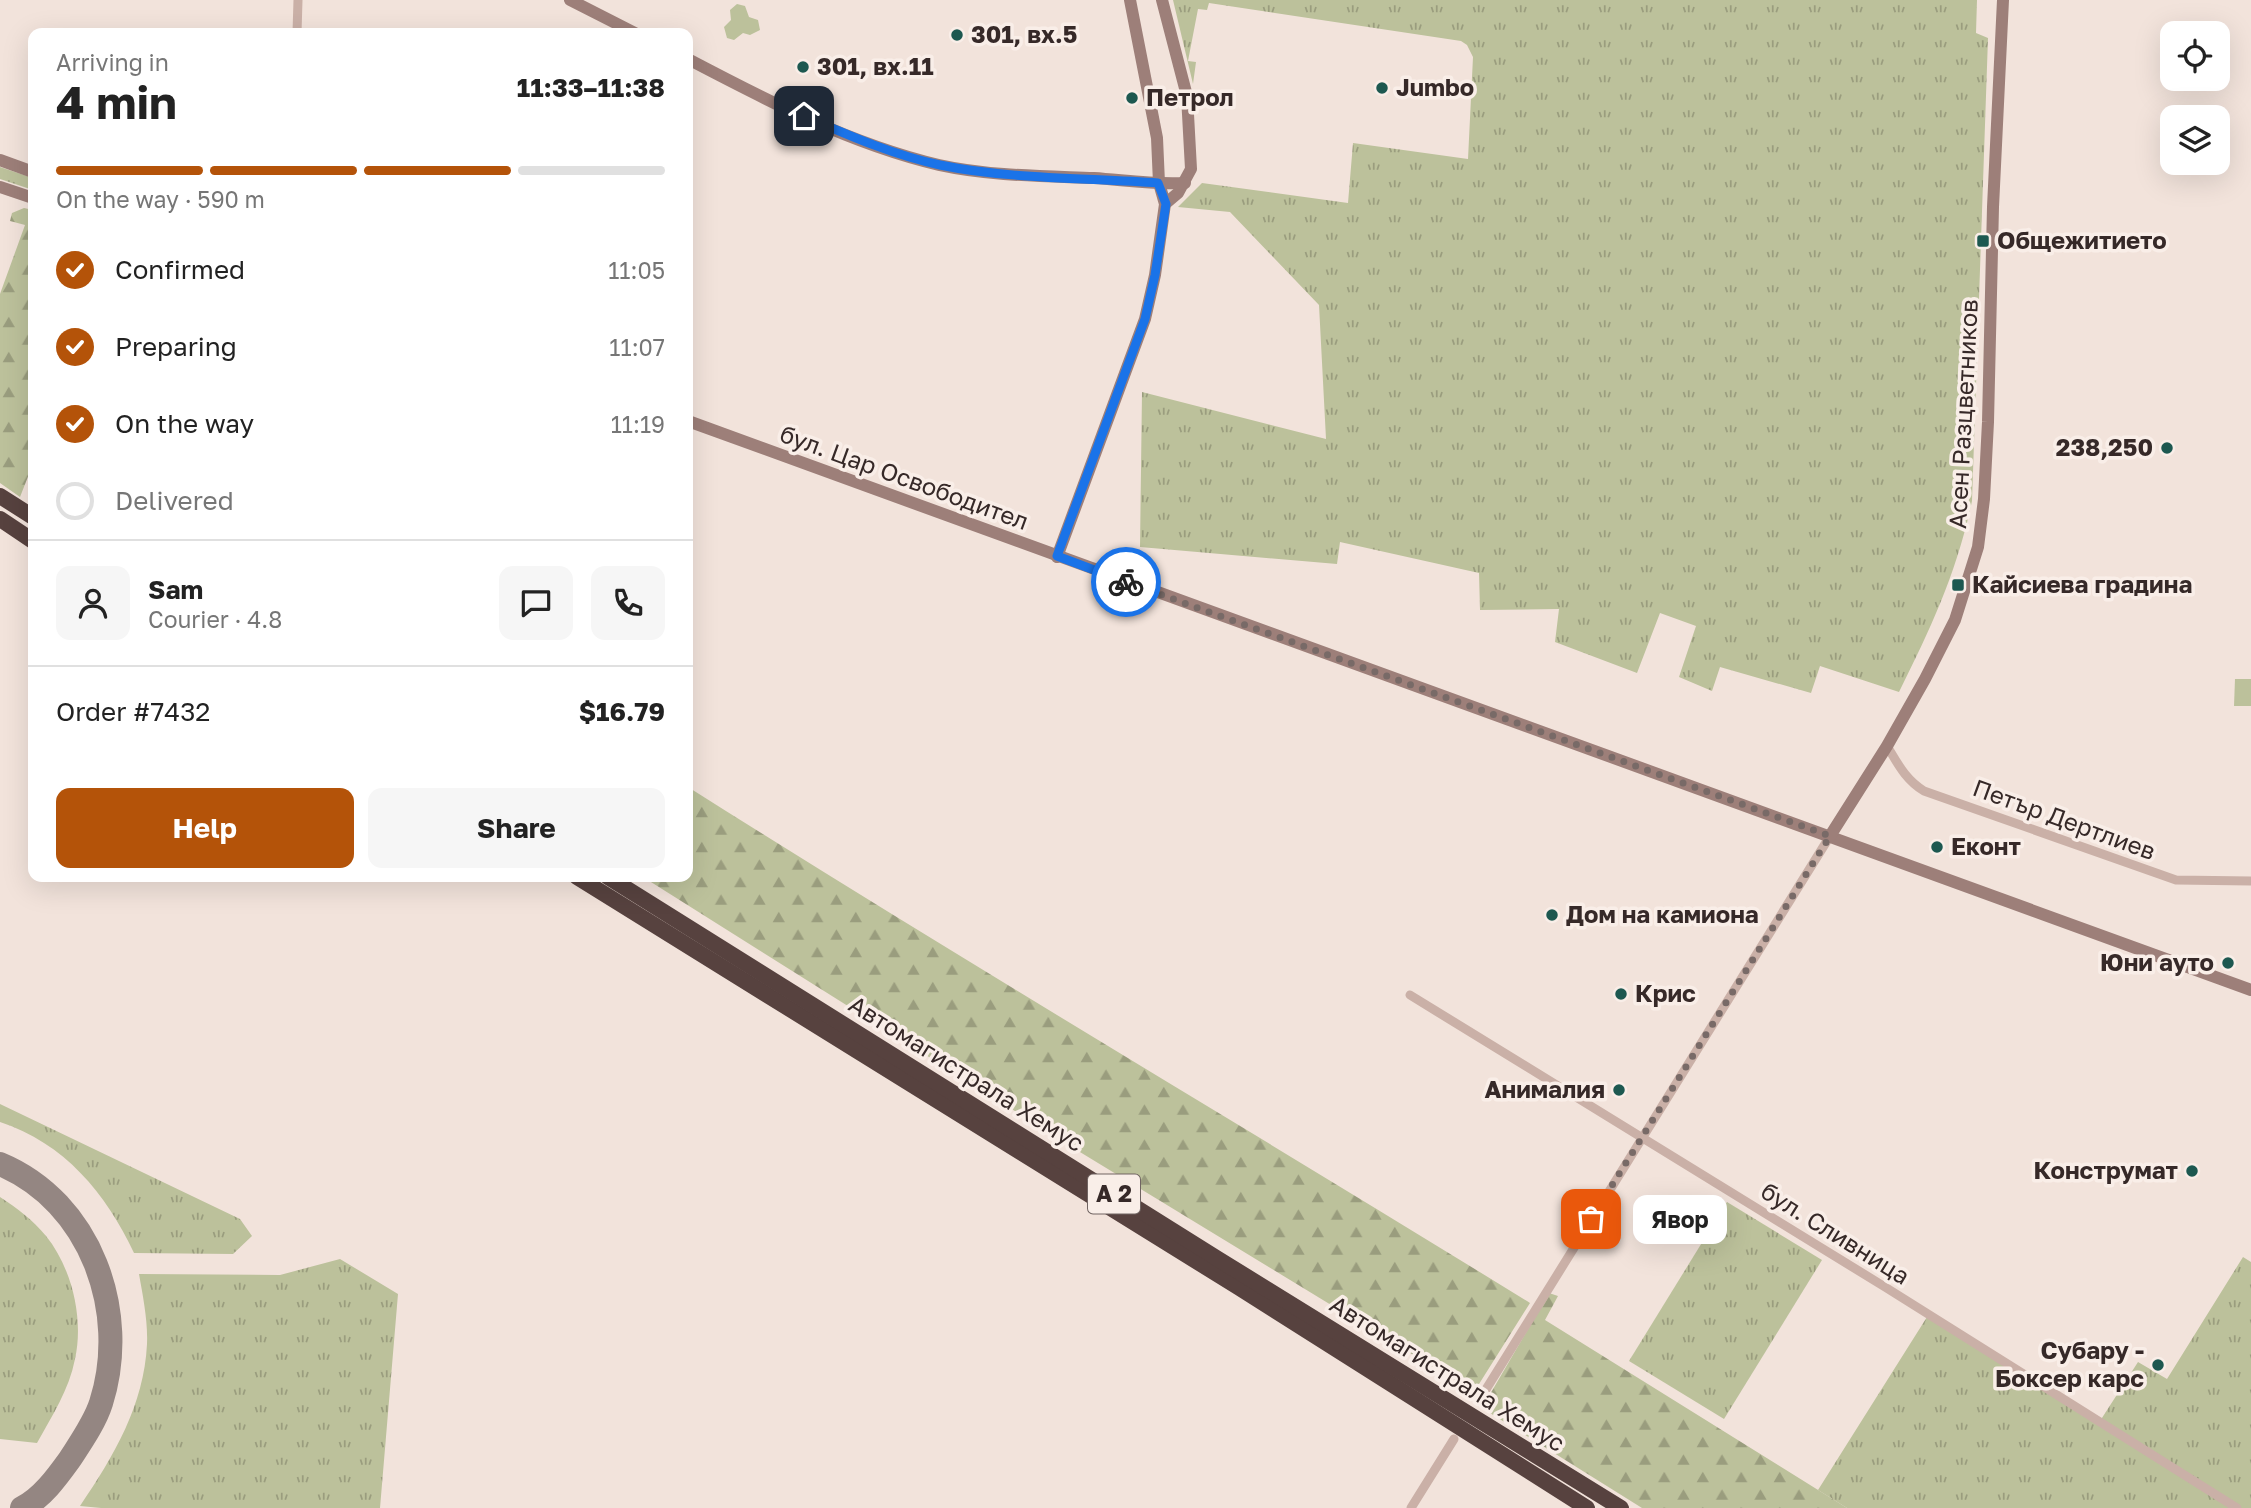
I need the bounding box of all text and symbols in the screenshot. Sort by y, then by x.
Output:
place label: 301, вх.5 [971,19,1077,48]
map controls [2160,21,2230,175]
button: locate [2160,21,2230,91]
marker: 301, вх.5 [949,27,965,43]
text: Arriving in [56,48,169,76]
place label: 301, вх.11 [817,51,934,80]
marker: 301, вх.11 [795,59,811,75]
text: 11:33–11:38 [517,72,665,103]
place label: Jumbo [1396,72,1474,101]
text: 4 min [56,74,177,129]
marker: Jumbo [1374,80,1390,96]
place label: Петрол [1146,82,1234,111]
pin [774,86,834,146]
marker: Петрол [1124,90,1140,106]
icon: home [785,97,823,135]
button: layers [2160,105,2230,175]
text: On the way · 590 m [56,185,265,213]
place label: Общежитието [1997,225,2167,254]
marker: Общежитието [1975,233,1991,249]
icon: check [56,251,94,289]
text: Confirmed [115,254,245,285]
text: 11:05 [608,256,665,284]
street label: Асен Разцветников [1942,298,1983,529]
icon: check [56,328,94,366]
text: Preparing [115,331,237,362]
text: 11:07 [609,333,665,361]
icon: check [56,405,94,443]
text: On the way [115,408,254,439]
text: 11:19 [611,410,665,438]
street label: бул. Цар Освободител [776,418,1033,535]
place label: 238,250 [2056,432,2153,461]
marker: 238,250 [2159,440,2175,456]
text: Delivered [115,485,234,516]
courier [1091,547,1161,617]
icon: bike [1107,563,1145,601]
button: person [56,566,130,640]
button: chat [499,566,573,640]
button: phone [591,566,665,640]
place label: Кайсиева градина [1972,569,2192,598]
text: Sam [148,574,203,605]
marker: Кайсиева градина [1950,577,1966,593]
text: Courier · 4.8 [148,605,282,633]
text: Order #7432 [56,696,210,727]
text: $16.79 [579,696,665,727]
street label: Петър Дертлиев [1969,772,2160,865]
button: Help [56,788,354,868]
button: Share [368,788,665,868]
place label: Еконт [1951,831,2021,860]
marker: Еконт [1929,839,1945,855]
place label: Дом на камиона [1566,899,1759,928]
marker: Дом на камиона [1544,907,1560,923]
place label: Юни ауто [2100,947,2214,976]
marker: Юни ауто [2220,955,2236,971]
place label: Крис [1635,978,1696,1007]
marker: Крис [1613,986,1629,1002]
street label: Автомагистрала Хемус [844,989,1089,1157]
place label: Анималия [1484,1074,1605,1103]
marker: Анималия [1611,1082,1627,1098]
place label: Конструмат [2033,1155,2178,1184]
marker: Конструмат [2184,1163,2200,1179]
road number: A 2 [1088,1175,1140,1214]
street label: бул. Сливница [1756,1175,1915,1290]
pin [1561,1189,1621,1249]
callout: Явор [1633,1194,1728,1244]
icon: bag [1572,1200,1610,1238]
text: Явор [1651,1205,1709,1233]
street label: Автомагистрала Хемус [1325,1289,1570,1457]
place label: Субару - Боксер карс [1995,1335,2144,1392]
marker: Субару - Боксер карс [2150,1357,2166,1373]

